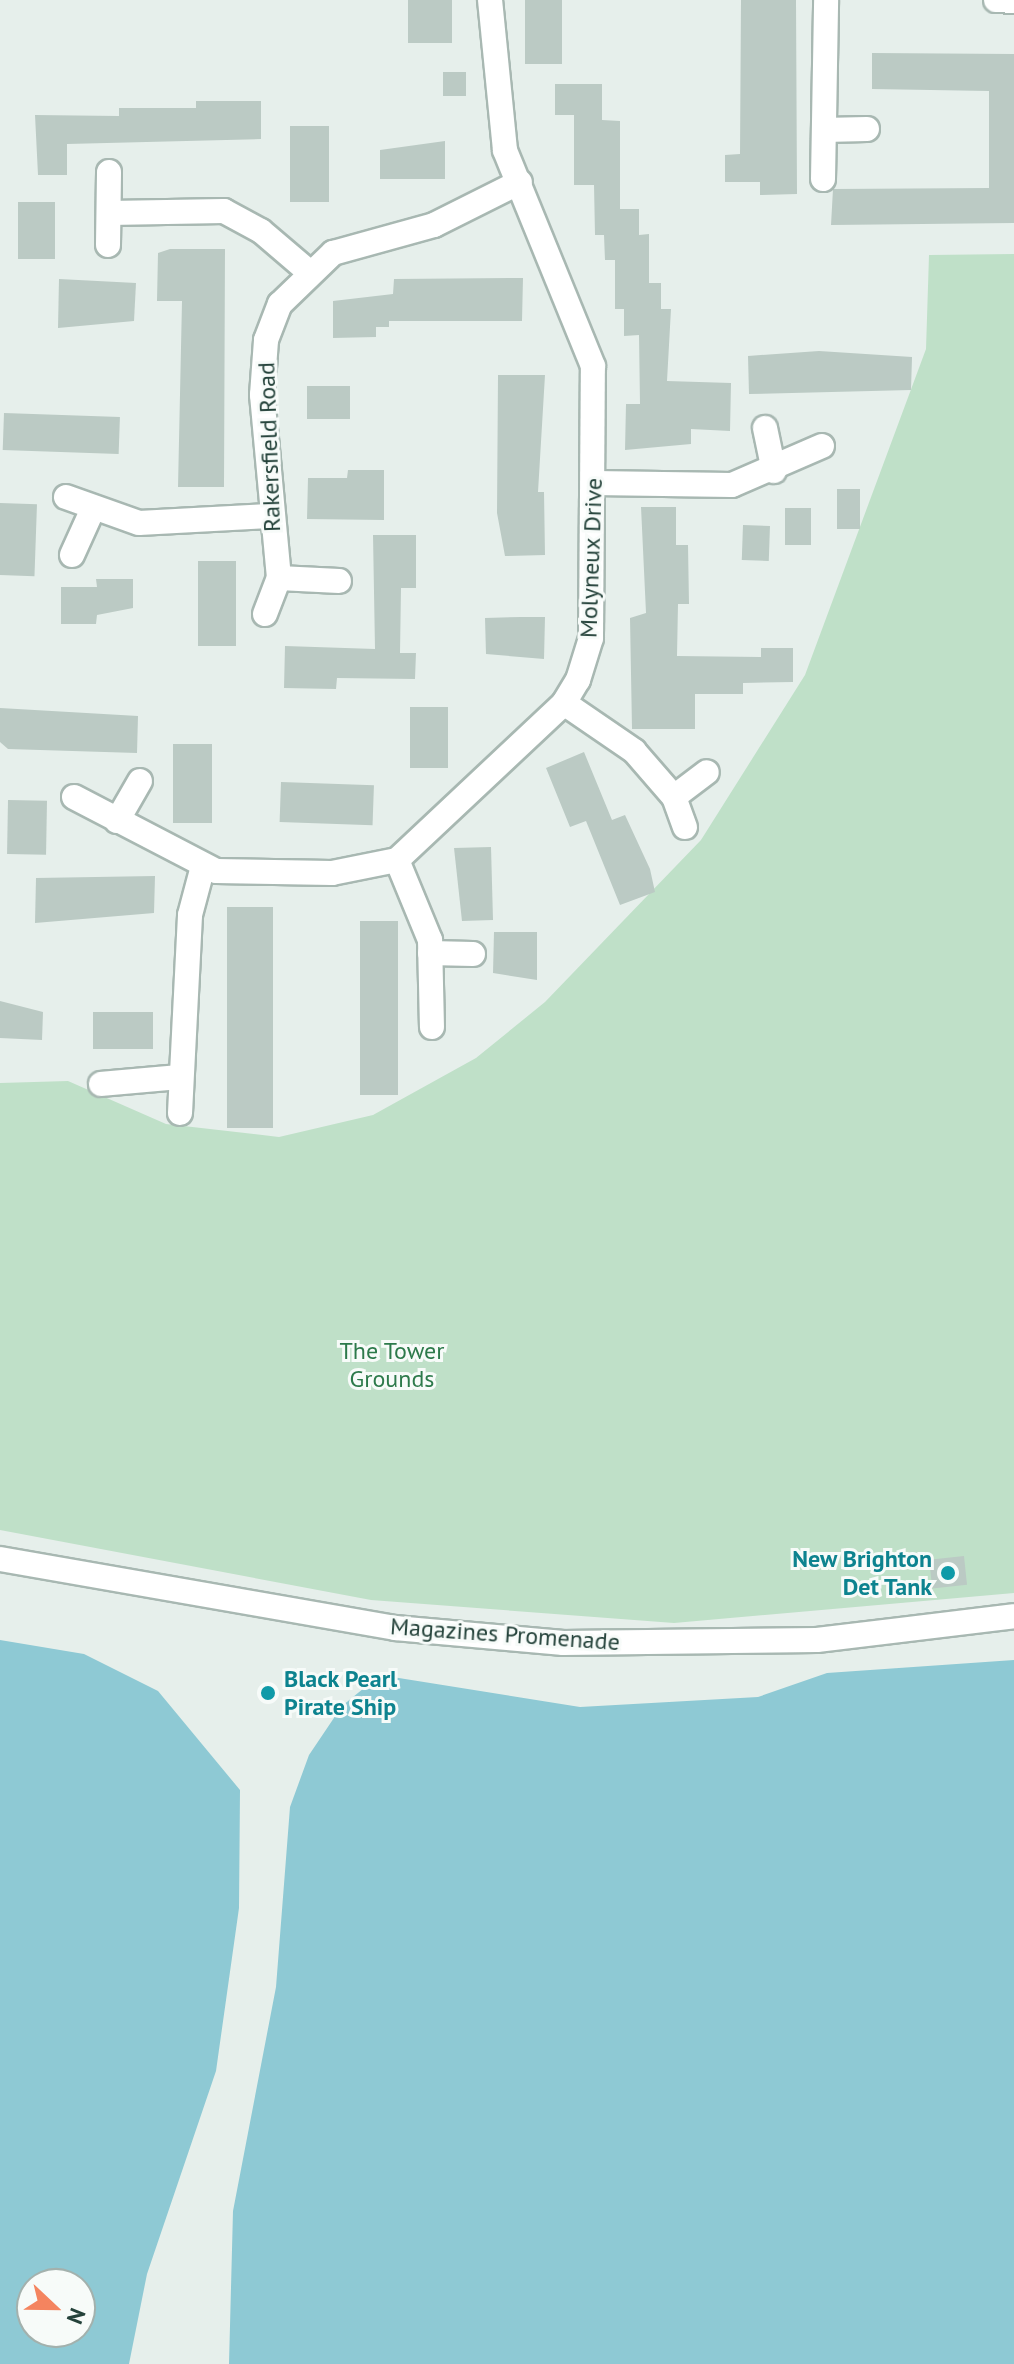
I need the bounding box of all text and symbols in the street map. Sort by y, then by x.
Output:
street label: Rakersfield Road [252,362,286,532]
street label: Molyneux Drive [574,477,608,639]
park label: The Tower Grounds [339,1337,445,1393]
place label: New Brighton Det Tank [792,1545,932,1601]
marker: New Brighton Det Tank [939,1564,957,1582]
street label: Magazines Promenade [389,1612,621,1656]
place label: Black Pearl Pirate Ship [284,1665,398,1721]
marker: Black Pearl Pirate Ship [259,1684,277,1702]
north arrow [16,2268,96,2348]
text: N [61,2304,92,2328]

